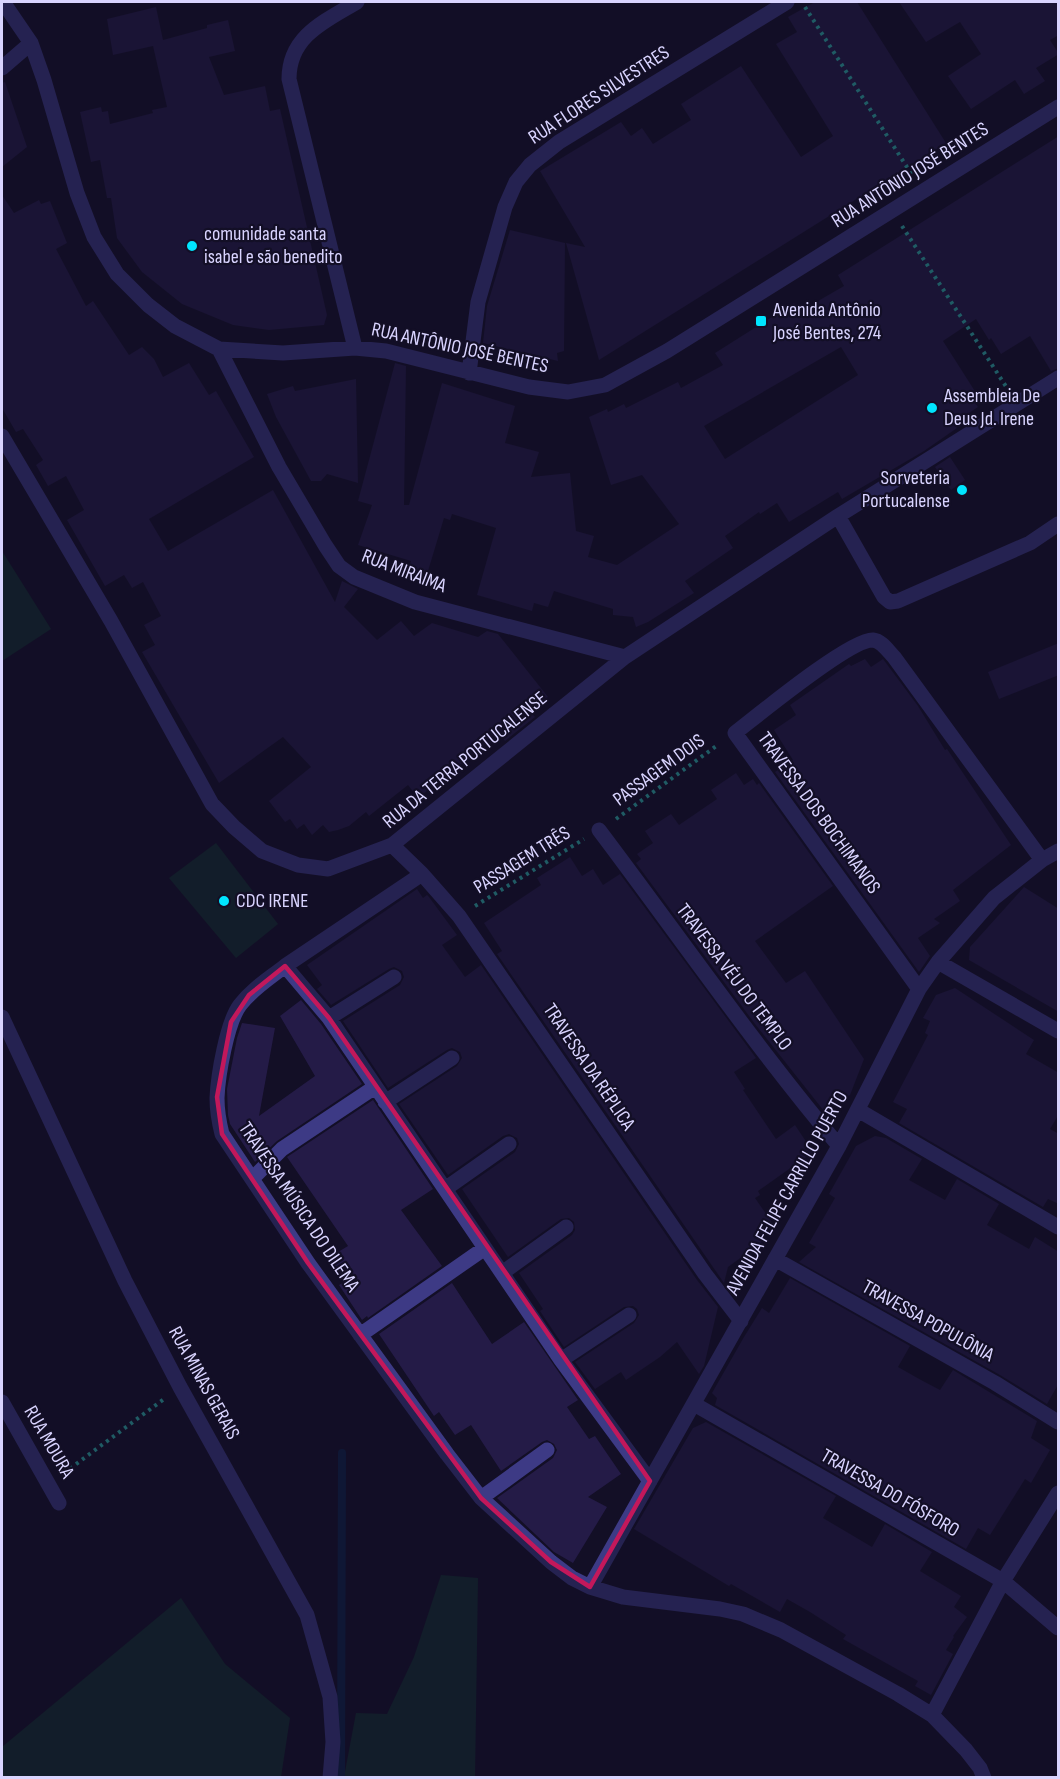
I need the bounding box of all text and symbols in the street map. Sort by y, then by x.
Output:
street label: RUA FLORES SILVESTRES [524,40,674,150]
street label: RUA ANTÔNIO JOSÉ BENTES [827,117,993,233]
place label: comunidade santa isabel e são benedito [204,222,343,269]
marker: comunidade santa isabel e são benedito [185,239,199,253]
place label: Avenida Antônio José Bentes, 274 [772,298,881,345]
marker: Avenida Antônio José Bentes, 274 [754,314,768,328]
street label: RUA ANTÔNIO JOSÉ BENTES [369,318,551,378]
place label: Assembleia De Deus Jd. Irene [943,384,1040,431]
marker: Assembleia De Deus Jd. Irene [925,401,939,415]
place label: Sorveteria Portucalense [862,466,950,513]
marker: Sorveteria Portucalense [955,483,969,497]
street label: RUA MIRAIMA [358,544,450,598]
street label: RUA DA TERRA PORTUCALENSE [378,686,552,834]
street label: TRAVESSA DOS BOCHIMANOS [752,728,886,898]
street label: PASSAGEM DOIS [609,729,709,811]
street label: PASSAGEM TRÊS [469,821,575,899]
place label: CDC IRENE [236,889,308,913]
marker: CDC IRENE [217,894,231,908]
street label: TRAVESSA VÉU DO TEMPLO [671,899,797,1055]
street label: TRAVESSA DA RÉPLICA [538,999,641,1135]
street label: AVENIDA FELIPE CARRILLO PUERTO [720,1087,853,1300]
street label: TRAVESSA MÚSICA DO DILEMA [233,1118,365,1297]
street label: TRAVESSA POPULÔNIA [858,1275,999,1367]
street label: RUA MINAS GERAIS [163,1322,245,1444]
street label: RUA MOURA [19,1401,80,1483]
street label: TRAVESSA DO FÓSFORO [816,1444,964,1542]

